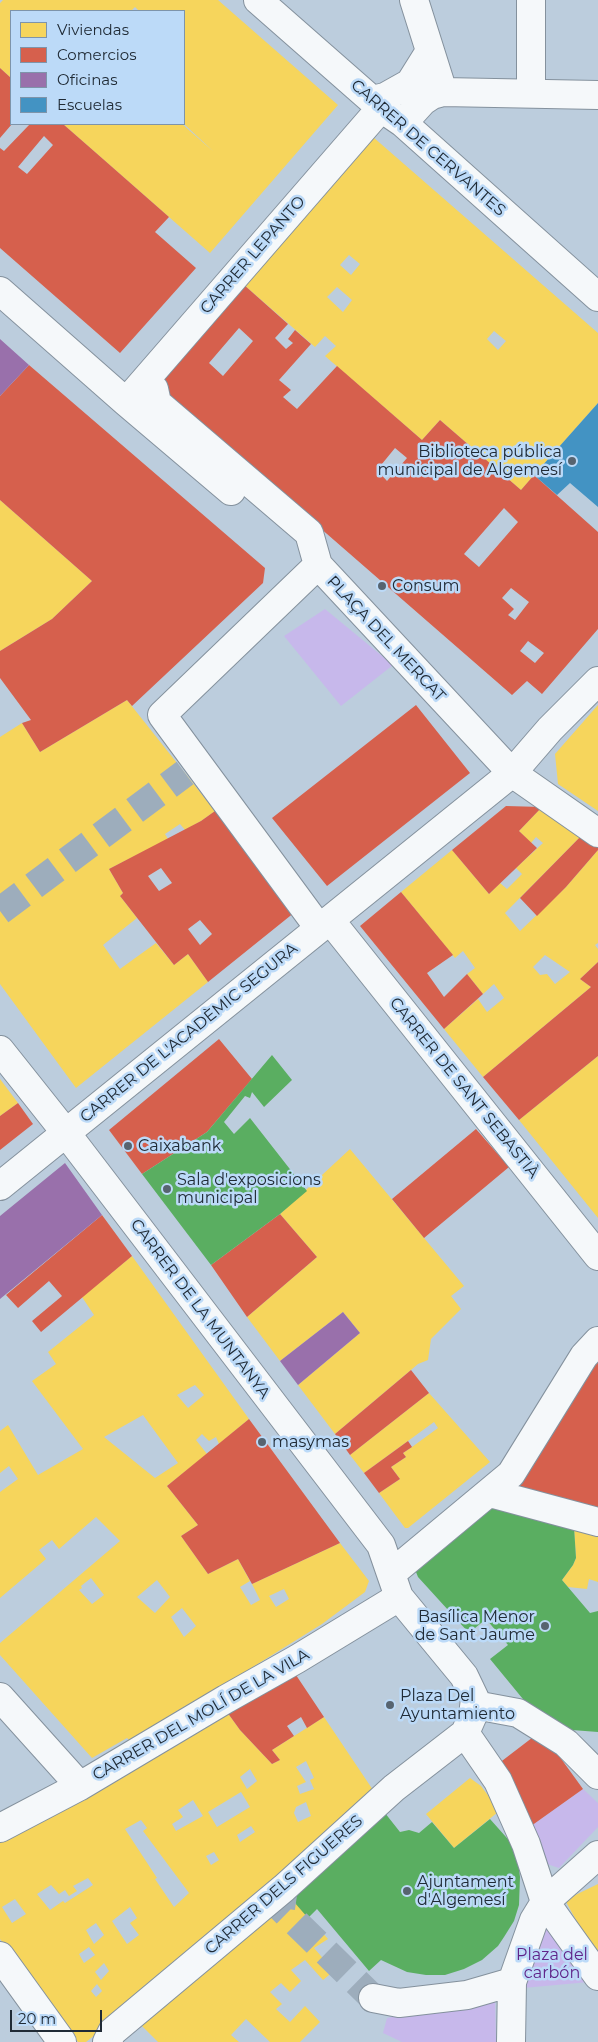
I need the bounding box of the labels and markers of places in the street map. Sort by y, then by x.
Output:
place label: Biblioteca pública municipal de Algemesí [377,442,562,480]
marker: Biblioteca pública municipal de Algemesí [566,455,578,467]
place label: Consum [392,576,459,596]
marker: Consum [376,580,388,592]
place label: Caixabank [138,1136,221,1156]
marker: Caixabank [122,1140,134,1152]
place label: Sala d'exposicions municipal [177,1170,321,1208]
marker: Sala d'exposicions municipal [161,1183,173,1195]
place label: masymas [272,1432,349,1452]
marker: masymas [256,1436,268,1448]
place label: Basílica Menor de Sant Jaume [415,1607,535,1645]
marker: Basílica Menor de Sant Jaume [539,1620,551,1632]
place label: Plaza Del Ayuntamiento [400,1686,515,1724]
marker: Plaza Del Ayuntamiento [384,1699,396,1711]
place label: Ajuntament d'Algemesí [417,1872,514,1910]
marker: Ajuntament d'Algemesí [401,1885,413,1897]

